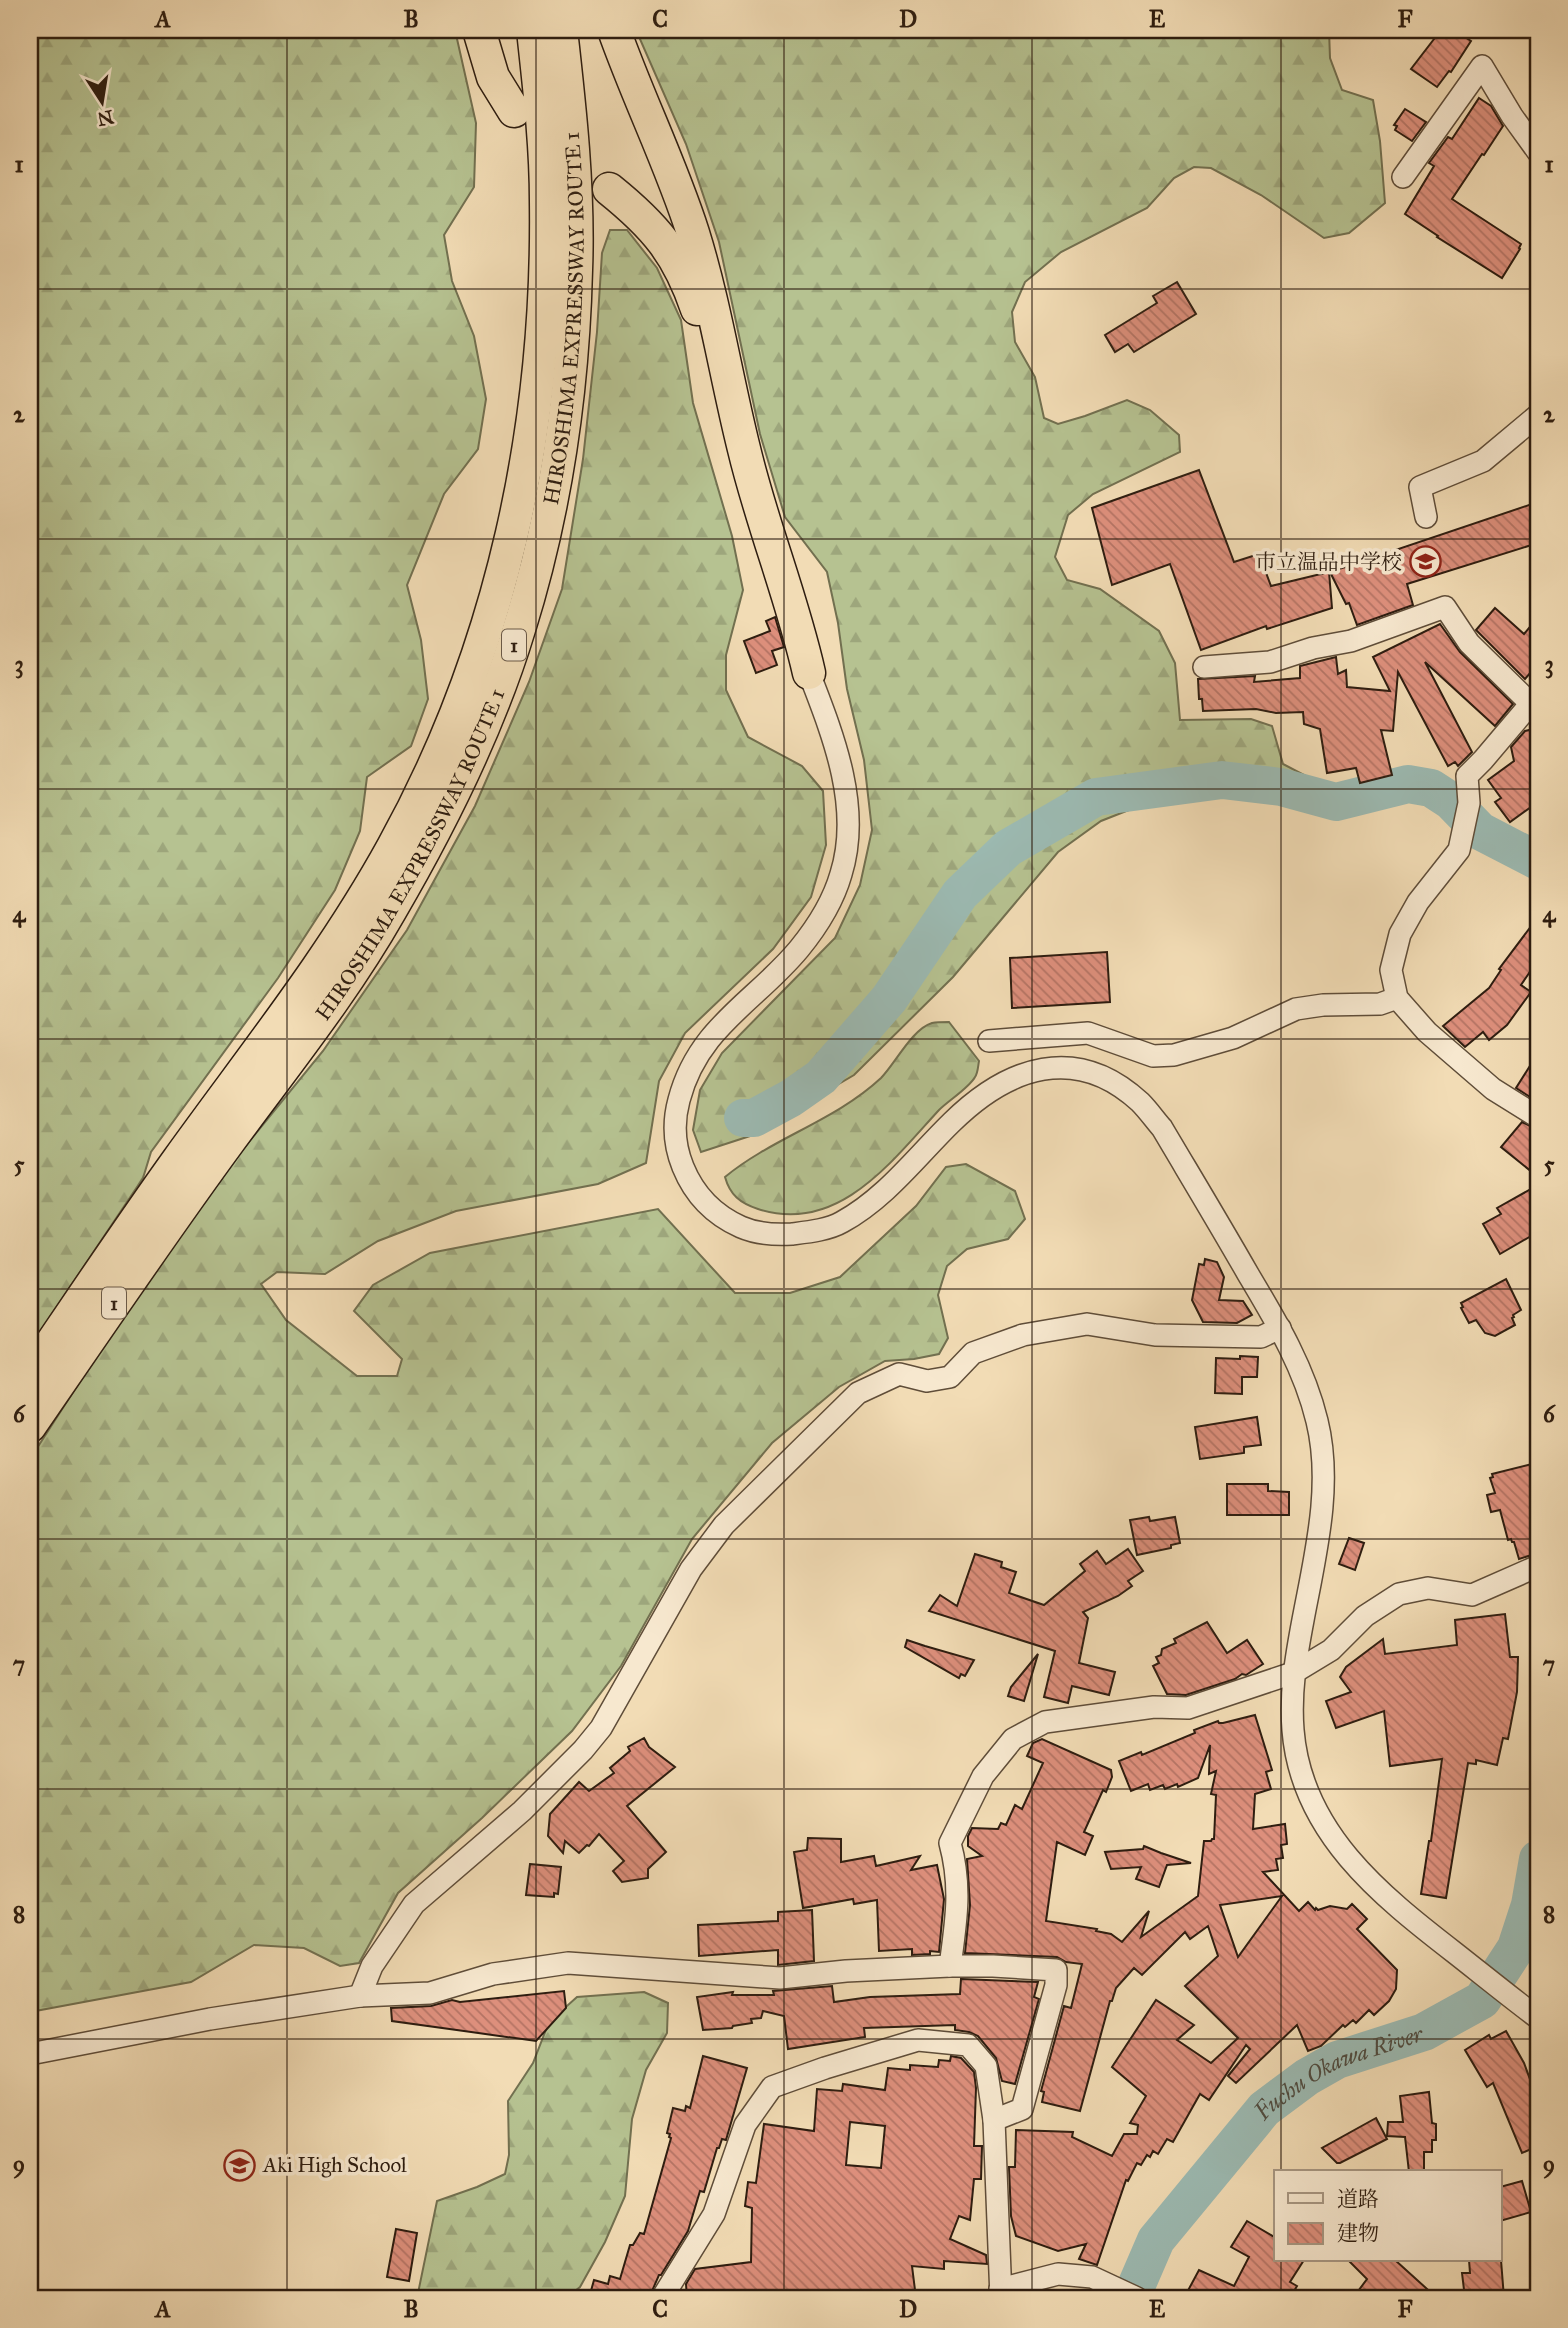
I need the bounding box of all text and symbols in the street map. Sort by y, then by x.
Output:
text: A [153,5,171,33]
text: B [403,5,419,33]
text: C [652,5,668,33]
text: D [899,5,917,33]
text: E [1149,5,1166,33]
text: F [1397,5,1413,33]
north arrow [66,66,136,136]
text: N [95,105,116,131]
street label: HIROSHIMA EXPRESSWAY ROUTE 1 [538,131,590,507]
text: 1 [14,150,24,178]
text: 1 [1544,150,1554,178]
text: 2 [13,400,25,428]
text: 2 [1543,400,1555,428]
school or university icon: 市立温品中学校 [1408,545,1442,579]
place label: 市立温品中学校 [1255,549,1402,575]
road number: 1 [502,630,526,660]
text: 3 [14,650,24,679]
text: 3 [1544,650,1554,679]
street label: HIROSHIMA EXPRESSWAY ROUTE 1 [310,685,510,1025]
text: 4 [13,900,27,928]
text: 4 [1543,900,1557,928]
text: 5 [14,1150,25,1178]
text: 5 [1544,1150,1555,1178]
road number: 1 [102,1288,126,1318]
text: 6 [13,1400,26,1428]
text: 6 [1543,1400,1556,1428]
text: 7 [13,1650,25,1678]
text: 7 [1543,1650,1555,1678]
text: 8 [13,1900,25,1928]
text: 8 [1543,1900,1555,1928]
water label: Fuchu Okawa River [1247,2019,1427,2126]
school or university icon: Aki High School [223,2148,257,2182]
text: 9 [13,2150,25,2179]
text: 9 [1543,2150,1555,2179]
place label: Aki High School [262,2152,407,2178]
legend [1274,2170,1502,2262]
text: 道路 [1337,2186,1379,2212]
text: 建物 [1337,2220,1379,2246]
text: A [153,2295,171,2323]
text: B [403,2295,419,2323]
text: C [652,2295,668,2323]
text: D [899,2295,917,2323]
text: E [1149,2295,1166,2323]
text: F [1397,2295,1413,2323]

